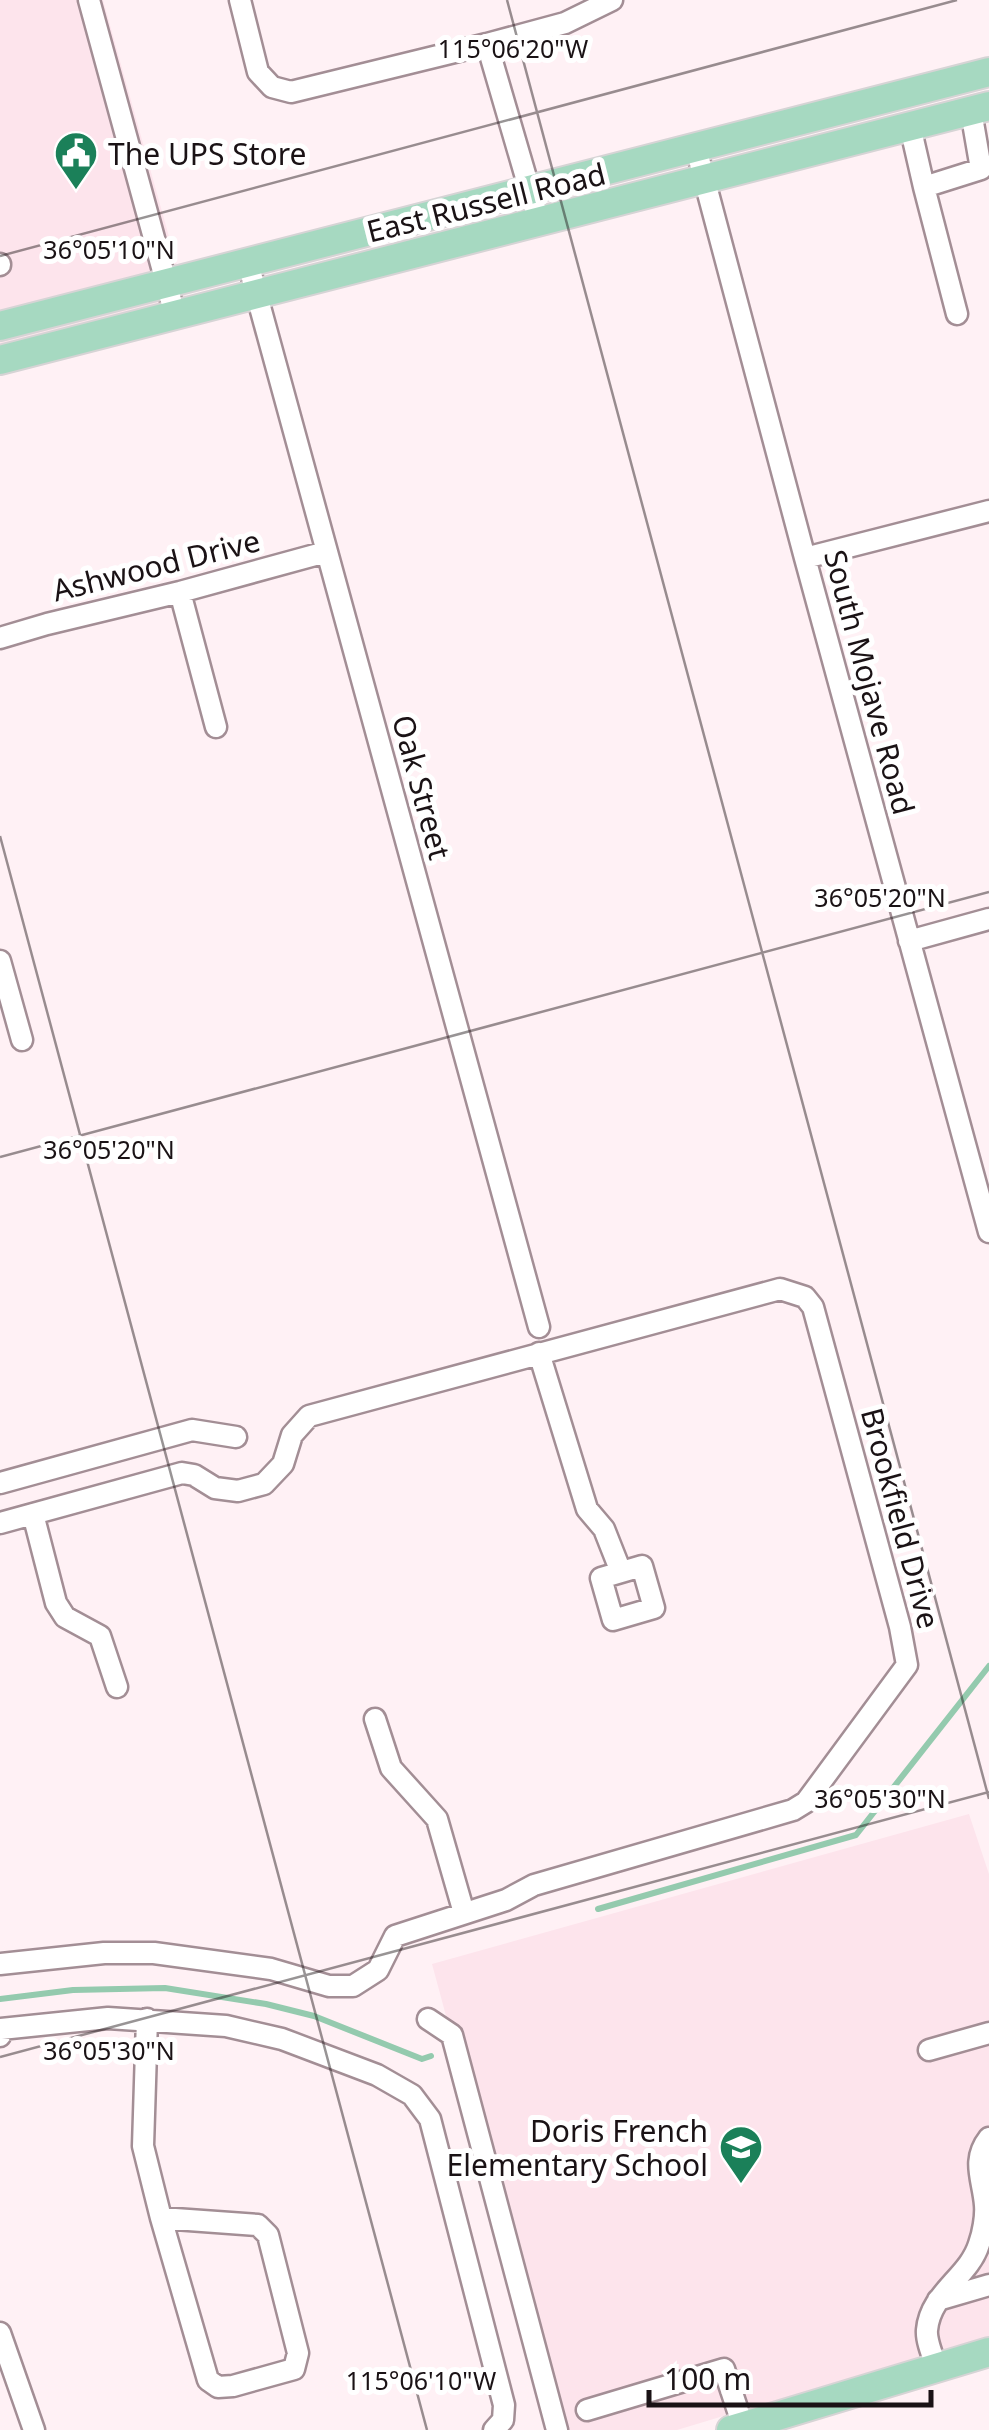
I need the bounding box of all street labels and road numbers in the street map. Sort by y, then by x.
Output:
street label: East Russell Road [362,153,610,251]
street label: Ashwood Drive [48,519,264,611]
street label: South Mojave Road [815,545,925,819]
street label: Oak Street [383,710,461,864]
street label: Brookfield Drive [852,1403,950,1633]

